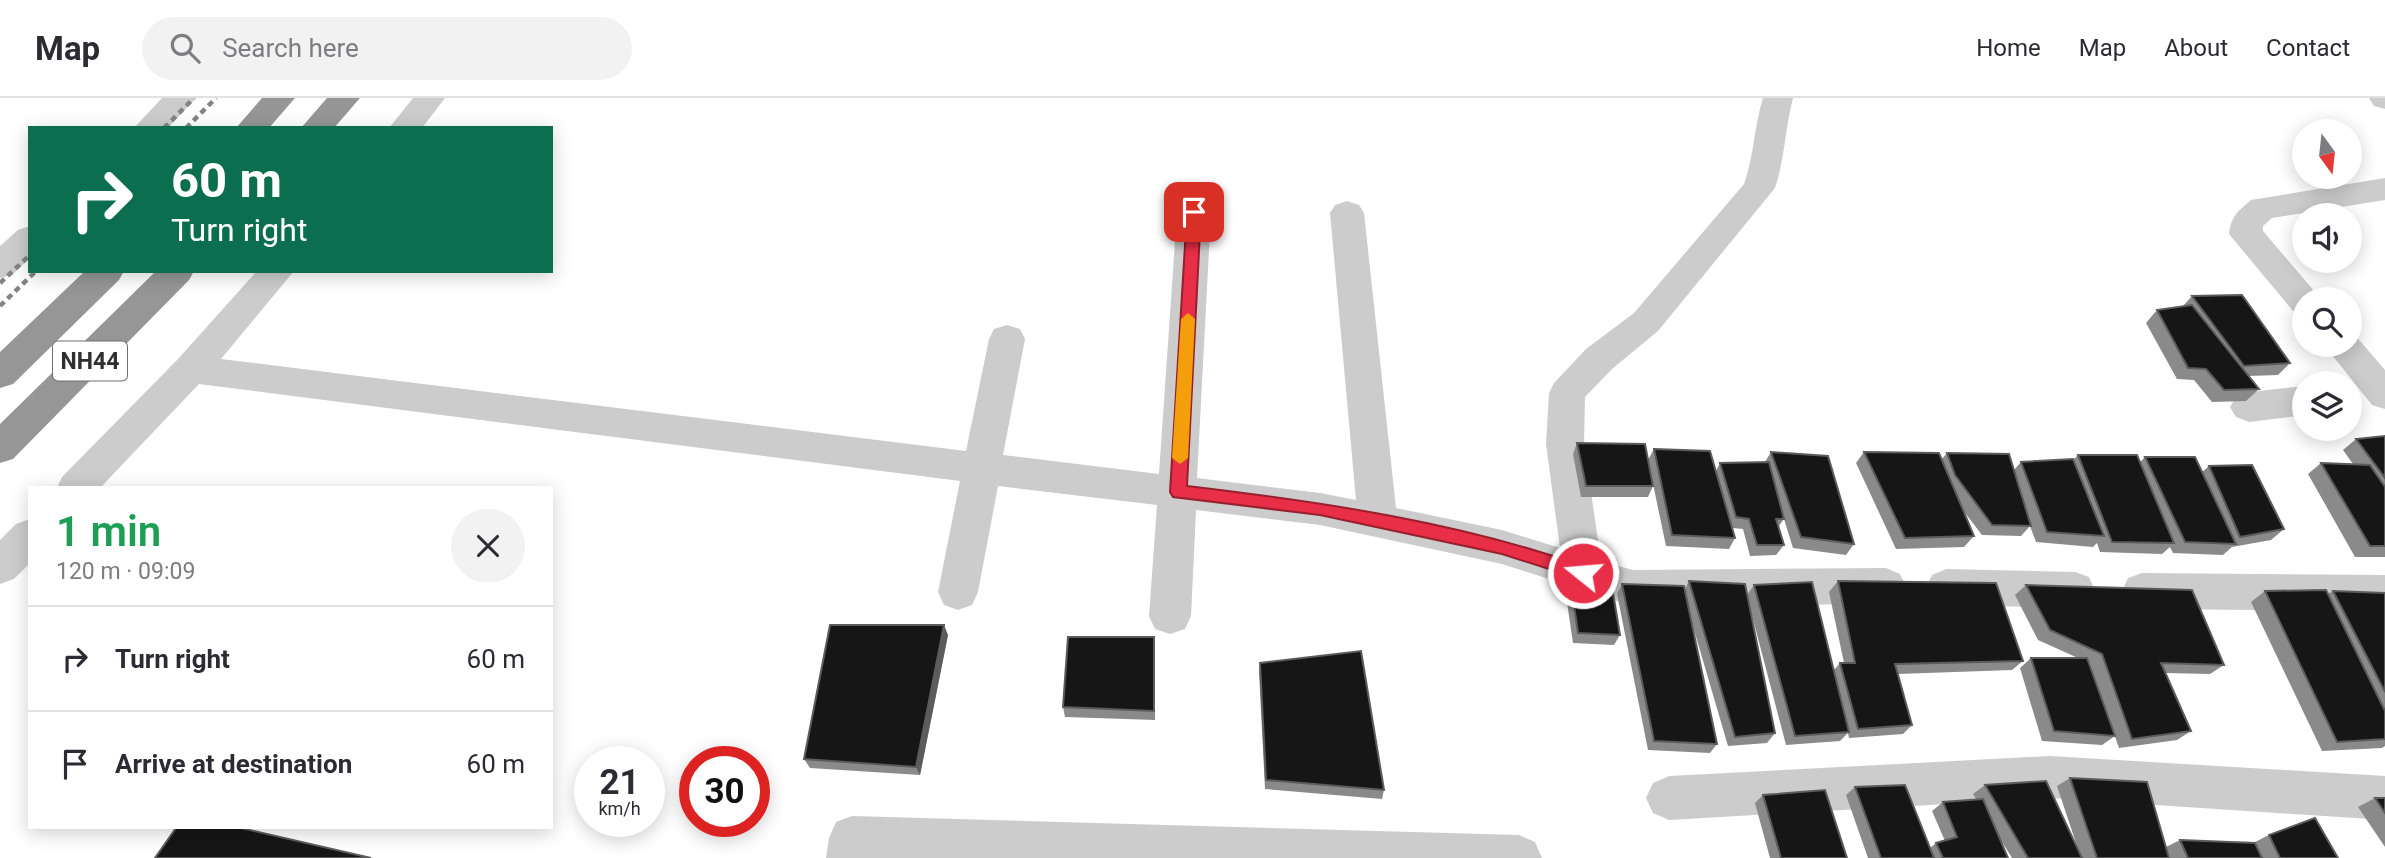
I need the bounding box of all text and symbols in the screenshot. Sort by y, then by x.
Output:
search box [142,17,632,80]
text: Map [35,29,100,68]
icon: search [166,29,204,67]
text: Search here [222,33,359,63]
text: Home [1976,34,2041,62]
text: Map [2079,34,2126,62]
text: About [2164,34,2228,62]
text: Contact [2266,34,2350,62]
north arrow [2292,119,2362,189]
map controls [2292,119,2362,441]
text: 60 m [171,152,282,209]
icon: right [56,154,147,245]
pin [1164,182,1224,242]
icon: arrive [1175,193,1213,231]
button: sound [2292,203,2362,273]
text: Turn right [171,211,307,249]
button: search [2292,287,2362,357]
road number: NH44 [53,342,127,380]
button: layers [2292,371,2362,441]
text: 1 min [56,507,161,556]
button: close [451,509,525,583]
position arrow [1546,536,1620,610]
text: 120 m · 09:09 [56,558,195,585]
icon: right [56,640,94,678]
text: Turn right [115,644,230,674]
text: 60 m [467,644,525,674]
icon: arrive [56,745,94,783]
speed limit sign: 30 [679,746,770,837]
text: Arrive at destination [115,749,352,779]
text: 60 m [467,749,525,779]
text: 21 [599,762,640,803]
text: km/h [598,798,641,819]

